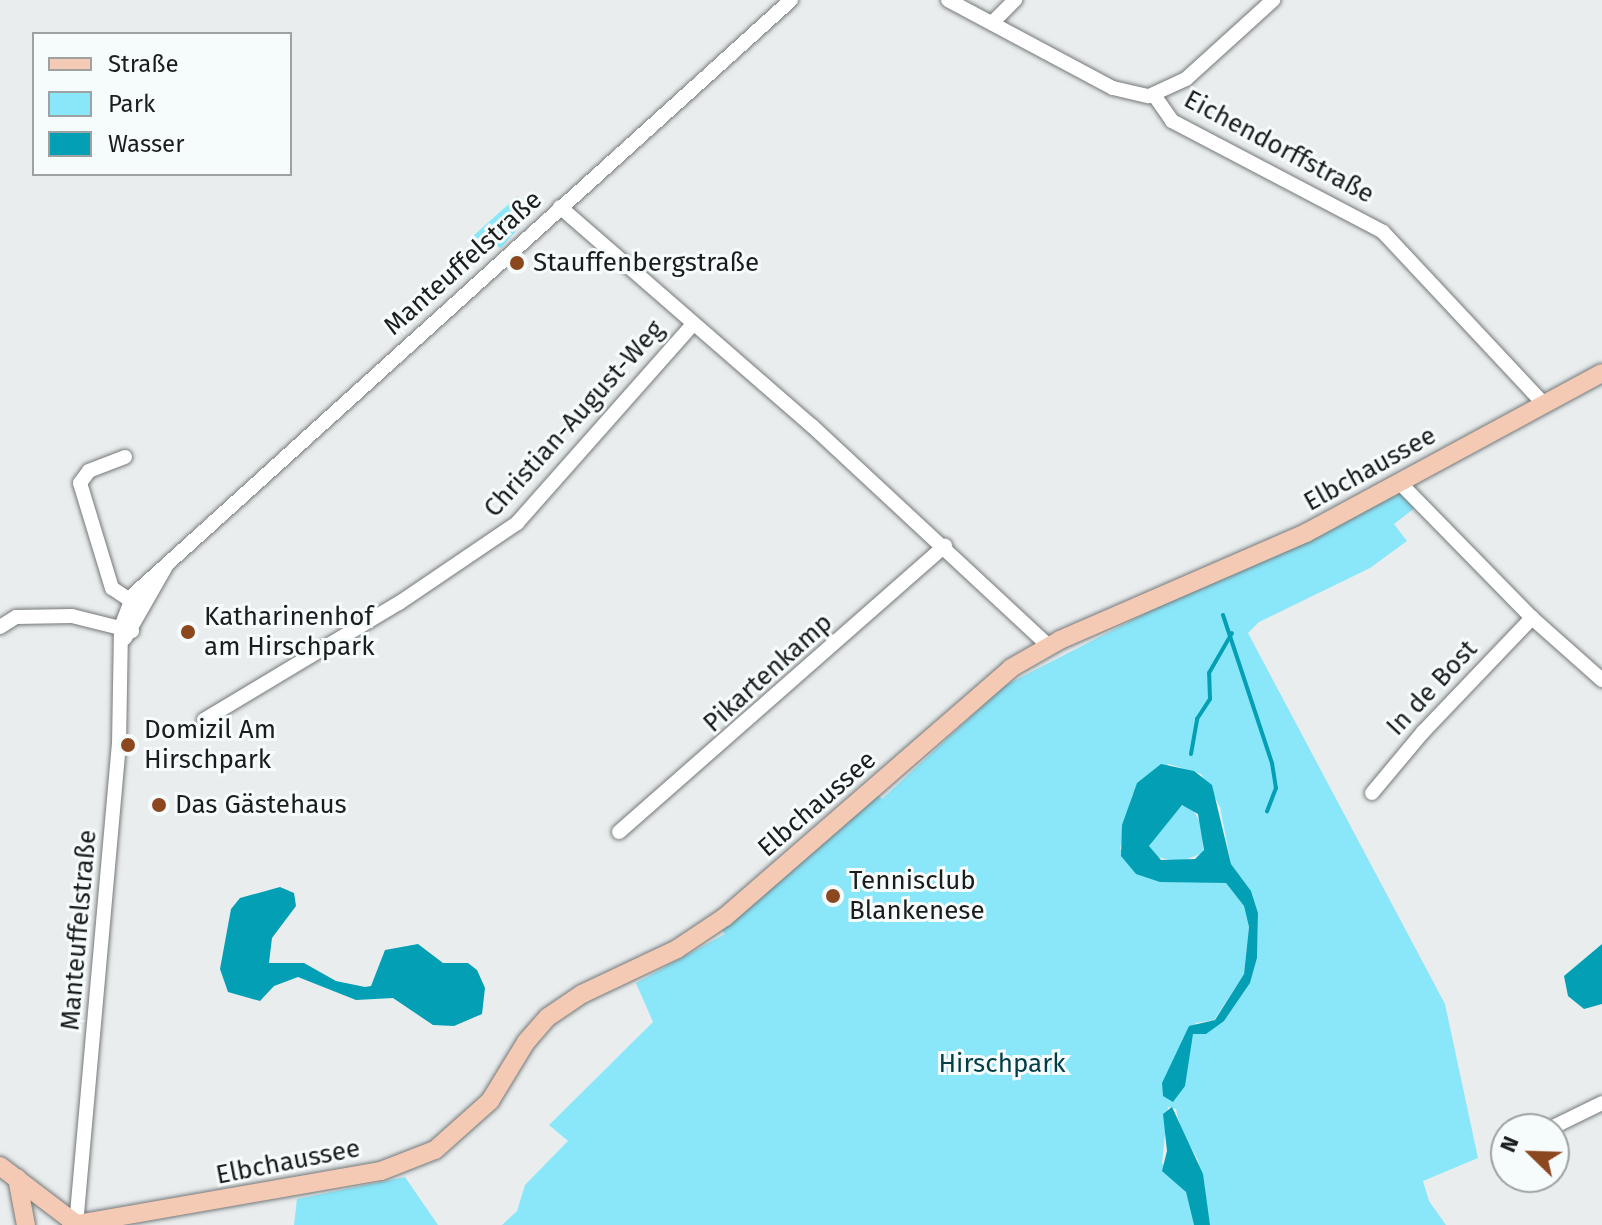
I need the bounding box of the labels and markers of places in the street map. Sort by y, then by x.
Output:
place label: Stauffenbergstraße [533,247,759,279]
marker: Stauffenbergstraße [508,254,526,272]
place label: Katharinenhof am Hirschpark [204,601,374,662]
marker: Katharinenhof am Hirschpark [179,623,197,641]
place label: Domizil Am Hirschpark [144,714,276,776]
marker: Domizil Am Hirschpark [119,736,137,754]
place label: Das Gästehaus [175,789,347,821]
marker: Das Gästehaus [150,796,168,814]
place label: Tennisclub Blankenese [849,865,985,926]
marker: Tennisclub Blankenese [824,887,842,905]

